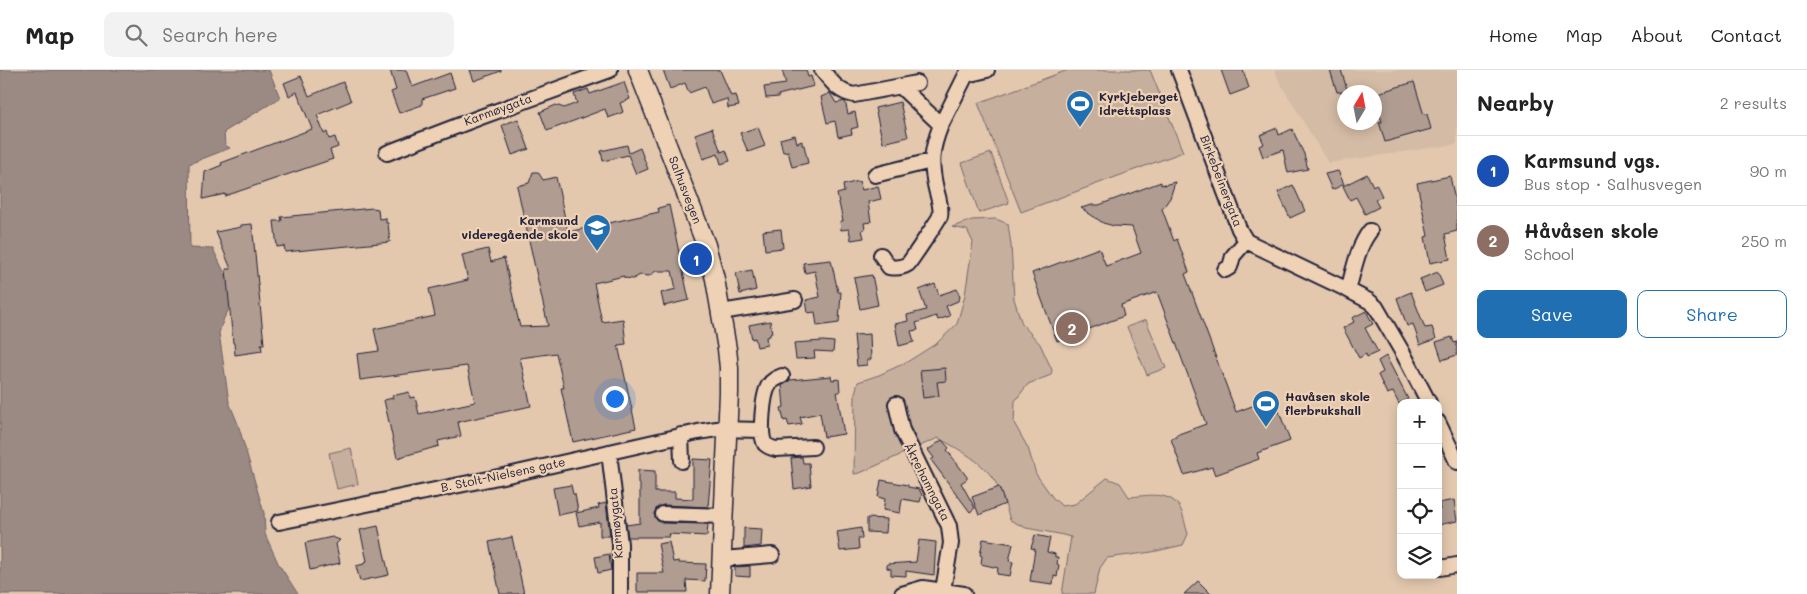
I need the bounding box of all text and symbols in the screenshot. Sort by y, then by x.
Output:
search box [104,12,454,57]
text: Map [25,19,74,50]
icon: search [122,21,150,49]
text: Search here [162,22,278,47]
text: Home [1489,23,1538,47]
text: Map [1566,23,1602,47]
text: About [1630,23,1683,47]
text: Contact [1711,23,1782,47]
north arrow [1337,85,1382,130]
place label: Kyrkjeberget idrettsplass [1099,88,1178,118]
street label: Karmøygata [462,89,534,129]
sports icon: Kyrkjeberget idrettsplass [1065,89,1095,128]
text: Nearby [1477,89,1554,116]
text: 2 results [1720,92,1787,113]
street label: Birkebeinergata [1197,132,1247,229]
text: Karmsund vgs. [1524,148,1660,173]
street label: Salhusvegen [666,154,706,226]
text: 1 [1489,160,1497,181]
text: 90 m [1750,160,1787,181]
text: Bus stop · Salhusvegen [1524,173,1702,194]
place label: Karmsund videregående skole [461,212,578,242]
school or university icon: Karmsund videregående skole [582,213,612,252]
text: Håvåsen skole [1524,218,1659,243]
text: 2 [1489,230,1497,251]
text: 250 m [1741,230,1787,251]
pin: 1 [680,240,712,278]
text: School [1524,243,1574,264]
button: Save [1477,290,1627,338]
button: Share [1637,290,1787,338]
pin: 2 [1056,309,1088,347]
your location [602,386,628,412]
place label: Havåsen skole flerbrukshall [1285,388,1370,418]
sports icon: Havåsen skole flerbrukshall [1251,389,1281,428]
map controls [1397,399,1442,579]
button: + [1397,399,1442,444]
street label: Åkrehamngata [901,440,954,523]
button: − [1397,444,1442,489]
street label: B. Stolt-Nielsens gate [439,453,567,495]
street label: Karmøygata [604,487,626,559]
button: locate [1397,489,1442,534]
button: layers [1397,534,1442,579]

